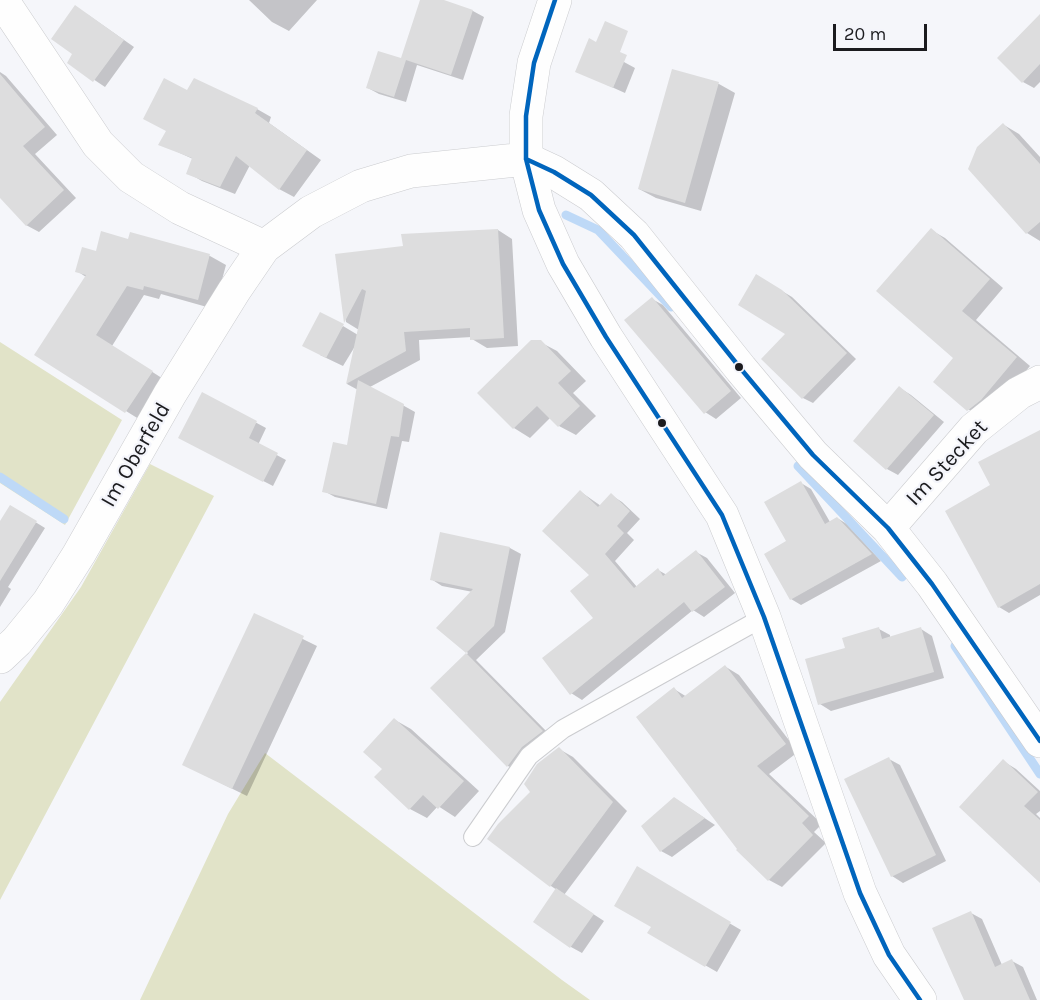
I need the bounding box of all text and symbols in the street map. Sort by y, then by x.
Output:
scale bar [836,12,930,50]
text: 20 m [844,23,886,45]
unlabelled marker [733,361,745,373]
street label: Im Oberfeld [95,398,177,512]
street label: Im Stecket [900,414,994,512]
unlabelled marker [656,417,668,429]

